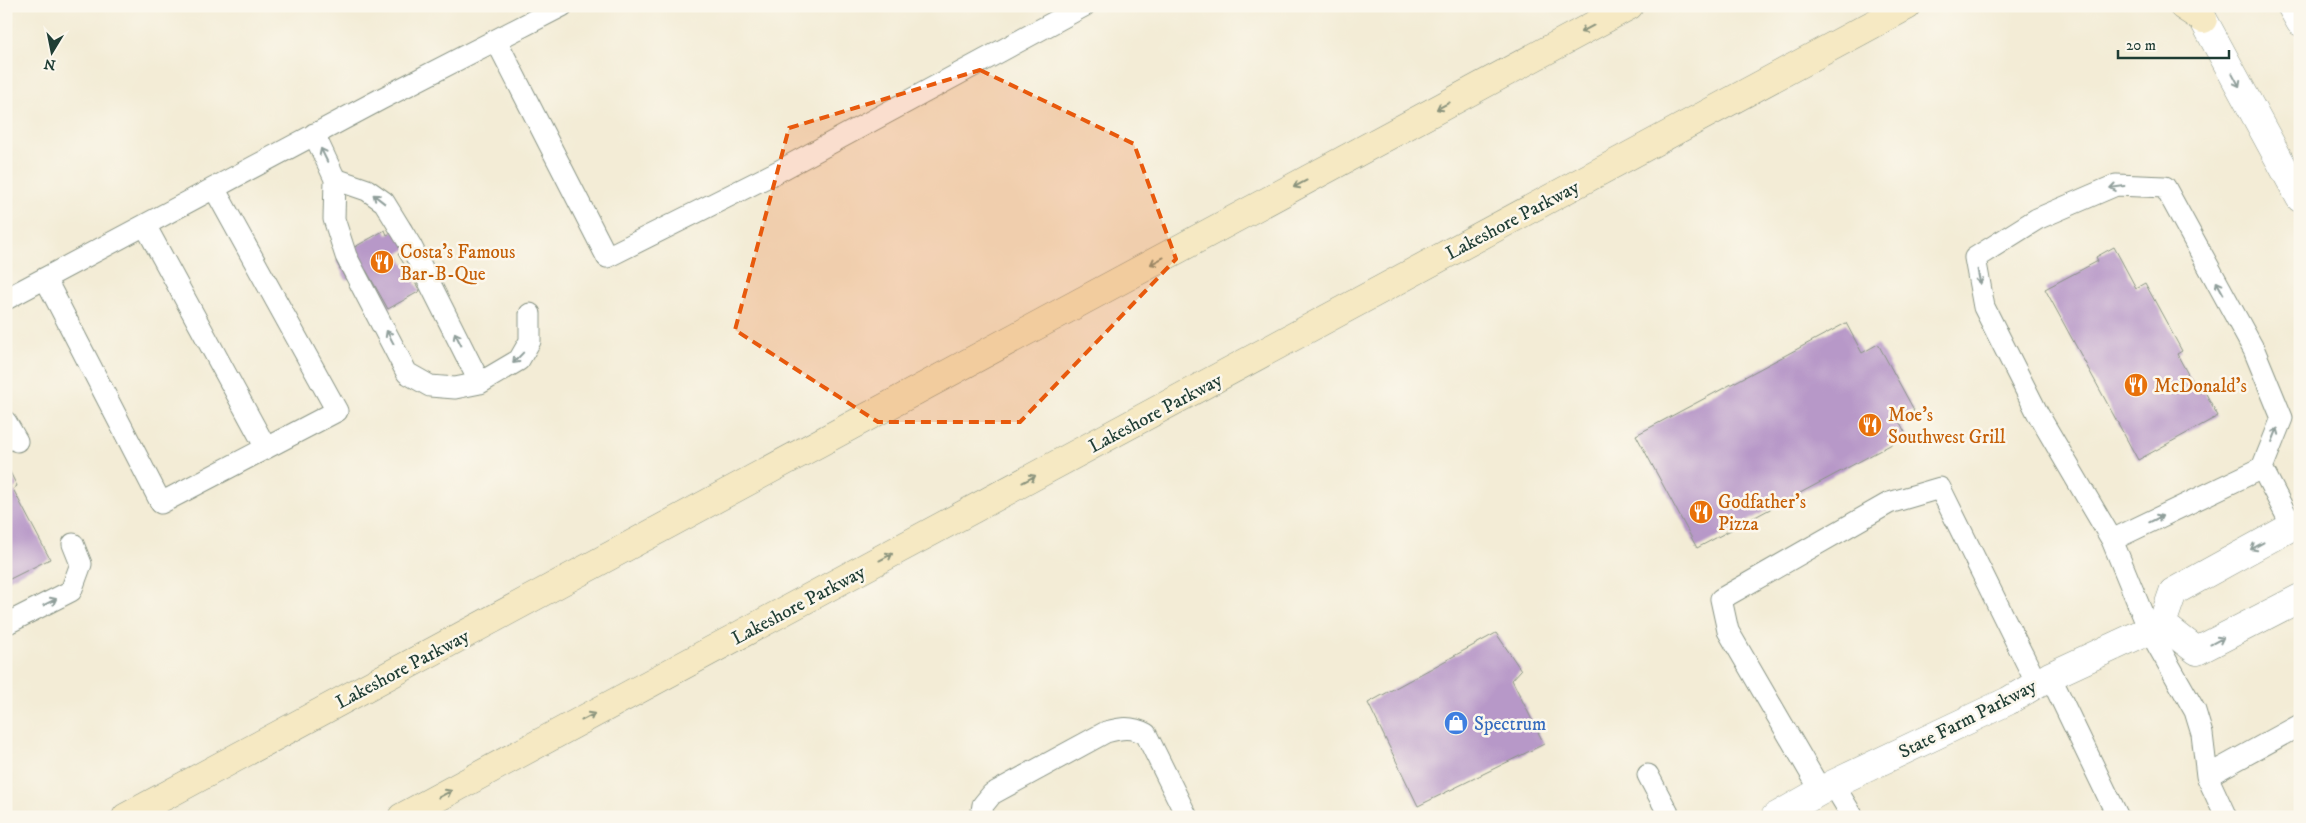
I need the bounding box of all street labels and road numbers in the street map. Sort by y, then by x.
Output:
street label: Lakeshore Parkway [1442,175,1584,265]
street label: Lakeshore Parkway [1085,368,1227,458]
street label: Lakeshore Parkway [728,560,870,650]
street label: Lakeshore Parkway [332,624,474,714]
street label: State Farm Parkway [1895,674,2041,764]

